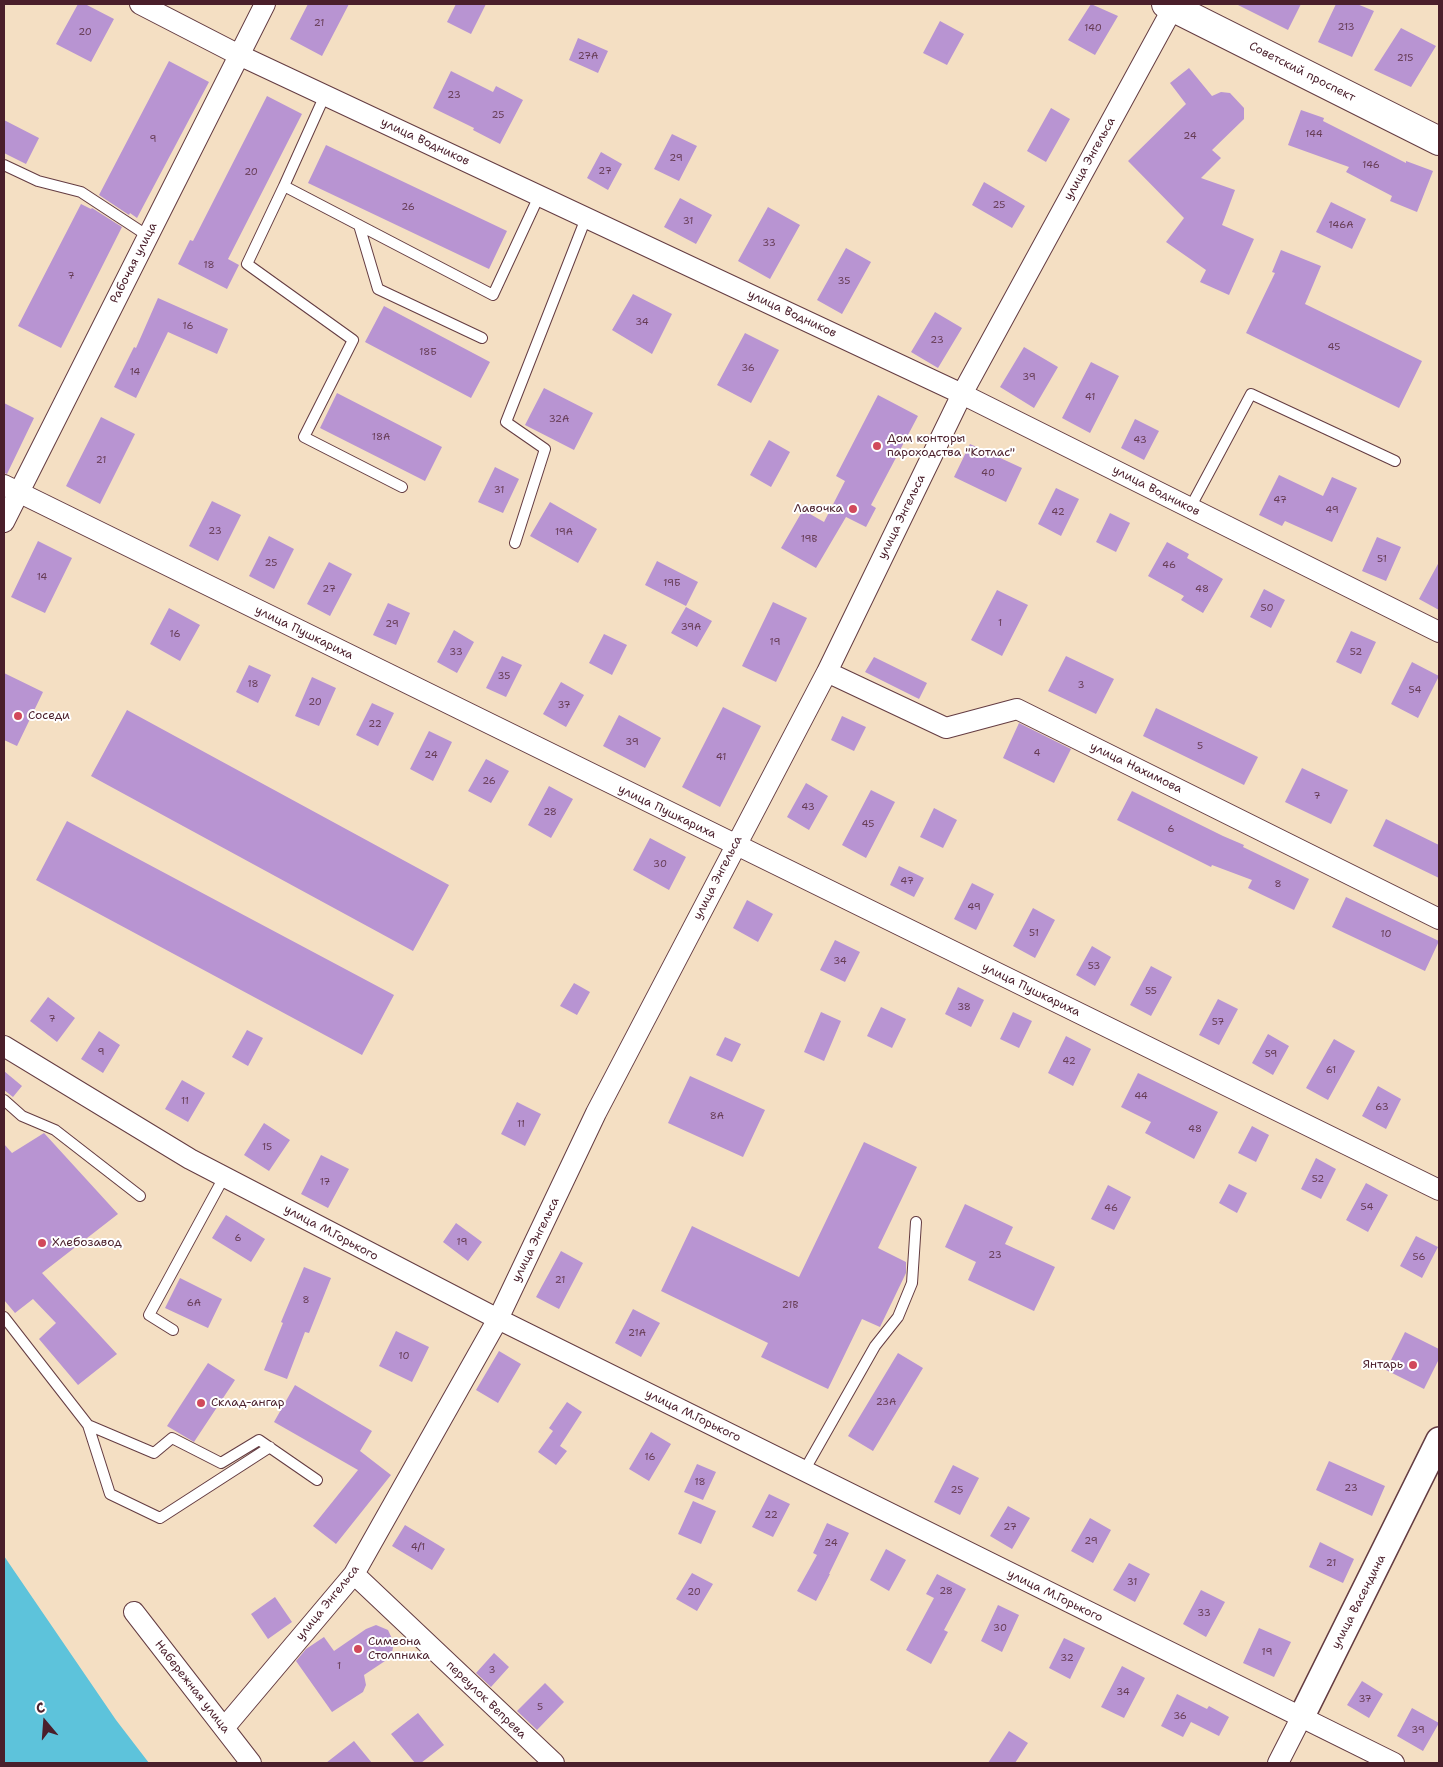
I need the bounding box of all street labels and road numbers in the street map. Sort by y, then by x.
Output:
street label: Советский проспект [1246,39,1358,105]
street label: улица Водников [378,115,472,169]
street label: улица Энгельса [1061,115,1119,203]
street label: Рабочая улица [107,220,161,306]
street label: улица Водников [745,287,839,341]
street label: улица Водников [1110,463,1202,519]
street label: улица Энгельса [875,472,929,562]
street label: улица Пушкариха [253,603,355,663]
street label: улица Нахимова [1087,739,1185,797]
street label: улица Пушкариха [616,782,718,842]
street label: улица Энгельса [691,834,745,922]
street label: улица Пушкариха [980,960,1082,1020]
street label: улица Энгельса [509,1195,563,1285]
street label: улица М.Горького [281,1202,381,1264]
street label: улица М.Горького [643,1387,743,1445]
street label: улица Васендина [1329,1552,1389,1652]
street label: улица Энгельса [293,1563,363,1643]
street label: улица М.Горького [1005,1567,1105,1625]
street label: Набережная улица [151,1638,233,1736]
street label: переулок Вепрева [443,1658,529,1742]

